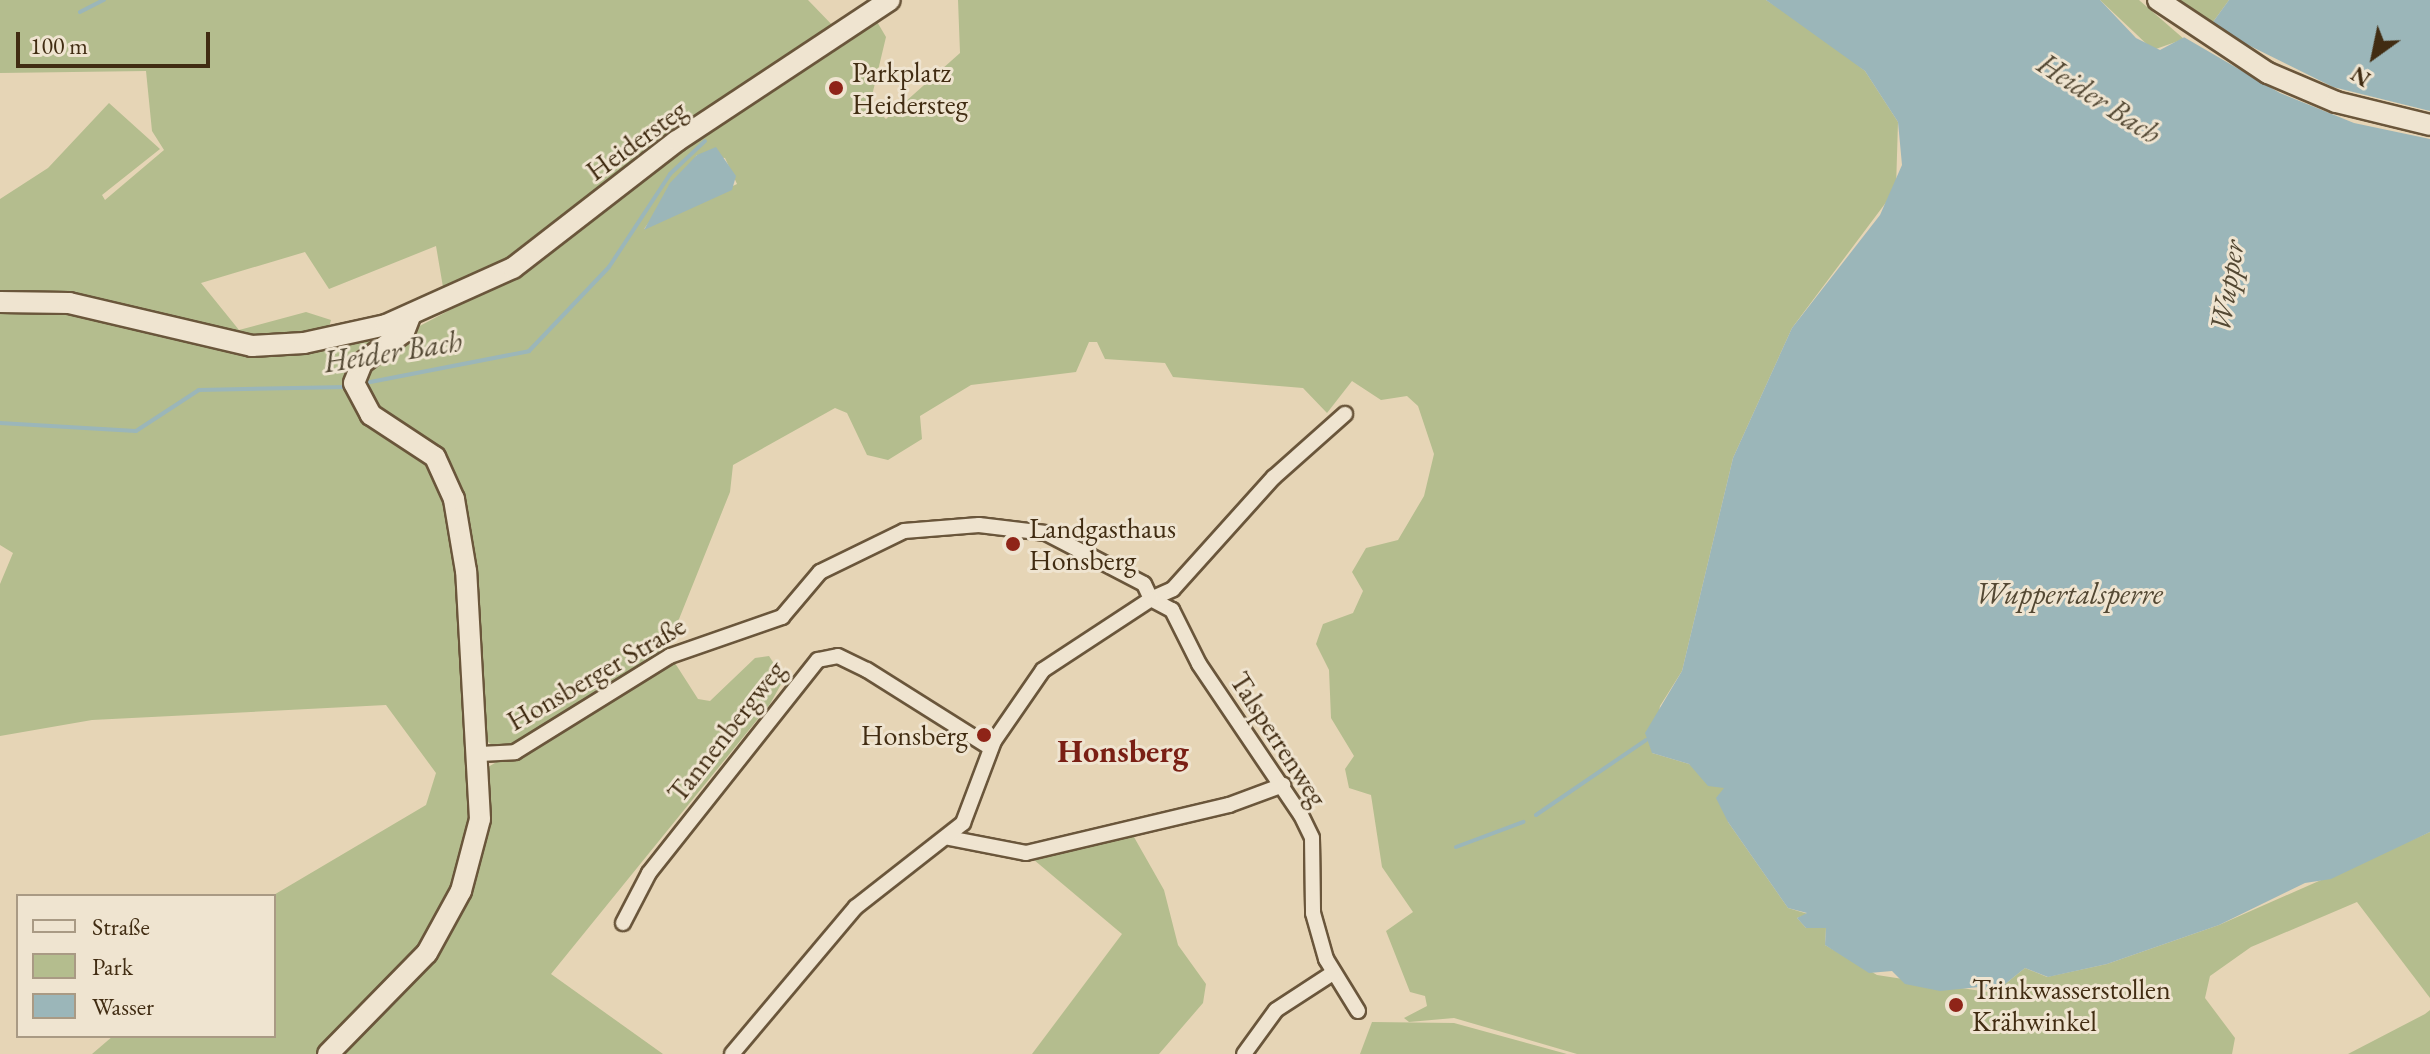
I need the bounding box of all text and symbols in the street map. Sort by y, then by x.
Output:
scale bar [20,16,214,66]
north arrow [2334,16,2414,96]
text: 100 m [30,30,88,61]
water label: Heider Bach [2031,46,2167,152]
place label: Parkplatz Heidersteg [852,55,968,121]
text: N [2345,60,2376,94]
marker: Parkplatz Heidersteg [827,79,845,97]
street label: Heidersteg [579,92,693,188]
water label: Wupper [2202,238,2252,334]
water label: Heider Bach [321,323,465,381]
place label: Landgasthaus Honsberg [1029,511,1176,577]
marker: Landgasthaus Honsberg [1004,535,1022,553]
water label: Wuppertalsperre [1975,576,2163,612]
street label: Honsberger Straße [501,608,691,738]
street label: Tannenbergweg [660,653,792,809]
street label: Talsperrenweg [1223,665,1335,813]
place label: Honsberg [861,718,968,752]
marker: Honsberg [975,726,993,744]
district label: Honsberg [1057,732,1189,770]
legend [16,894,276,1038]
text: Straße [92,911,150,942]
text: Park [92,951,133,982]
place label: Trinkwasserstollen Krähwinkel [1972,972,2171,1038]
text: Wasser [92,991,154,1022]
marker: Trinkwasserstollen Krähwinkel [1947,996,1965,1014]

